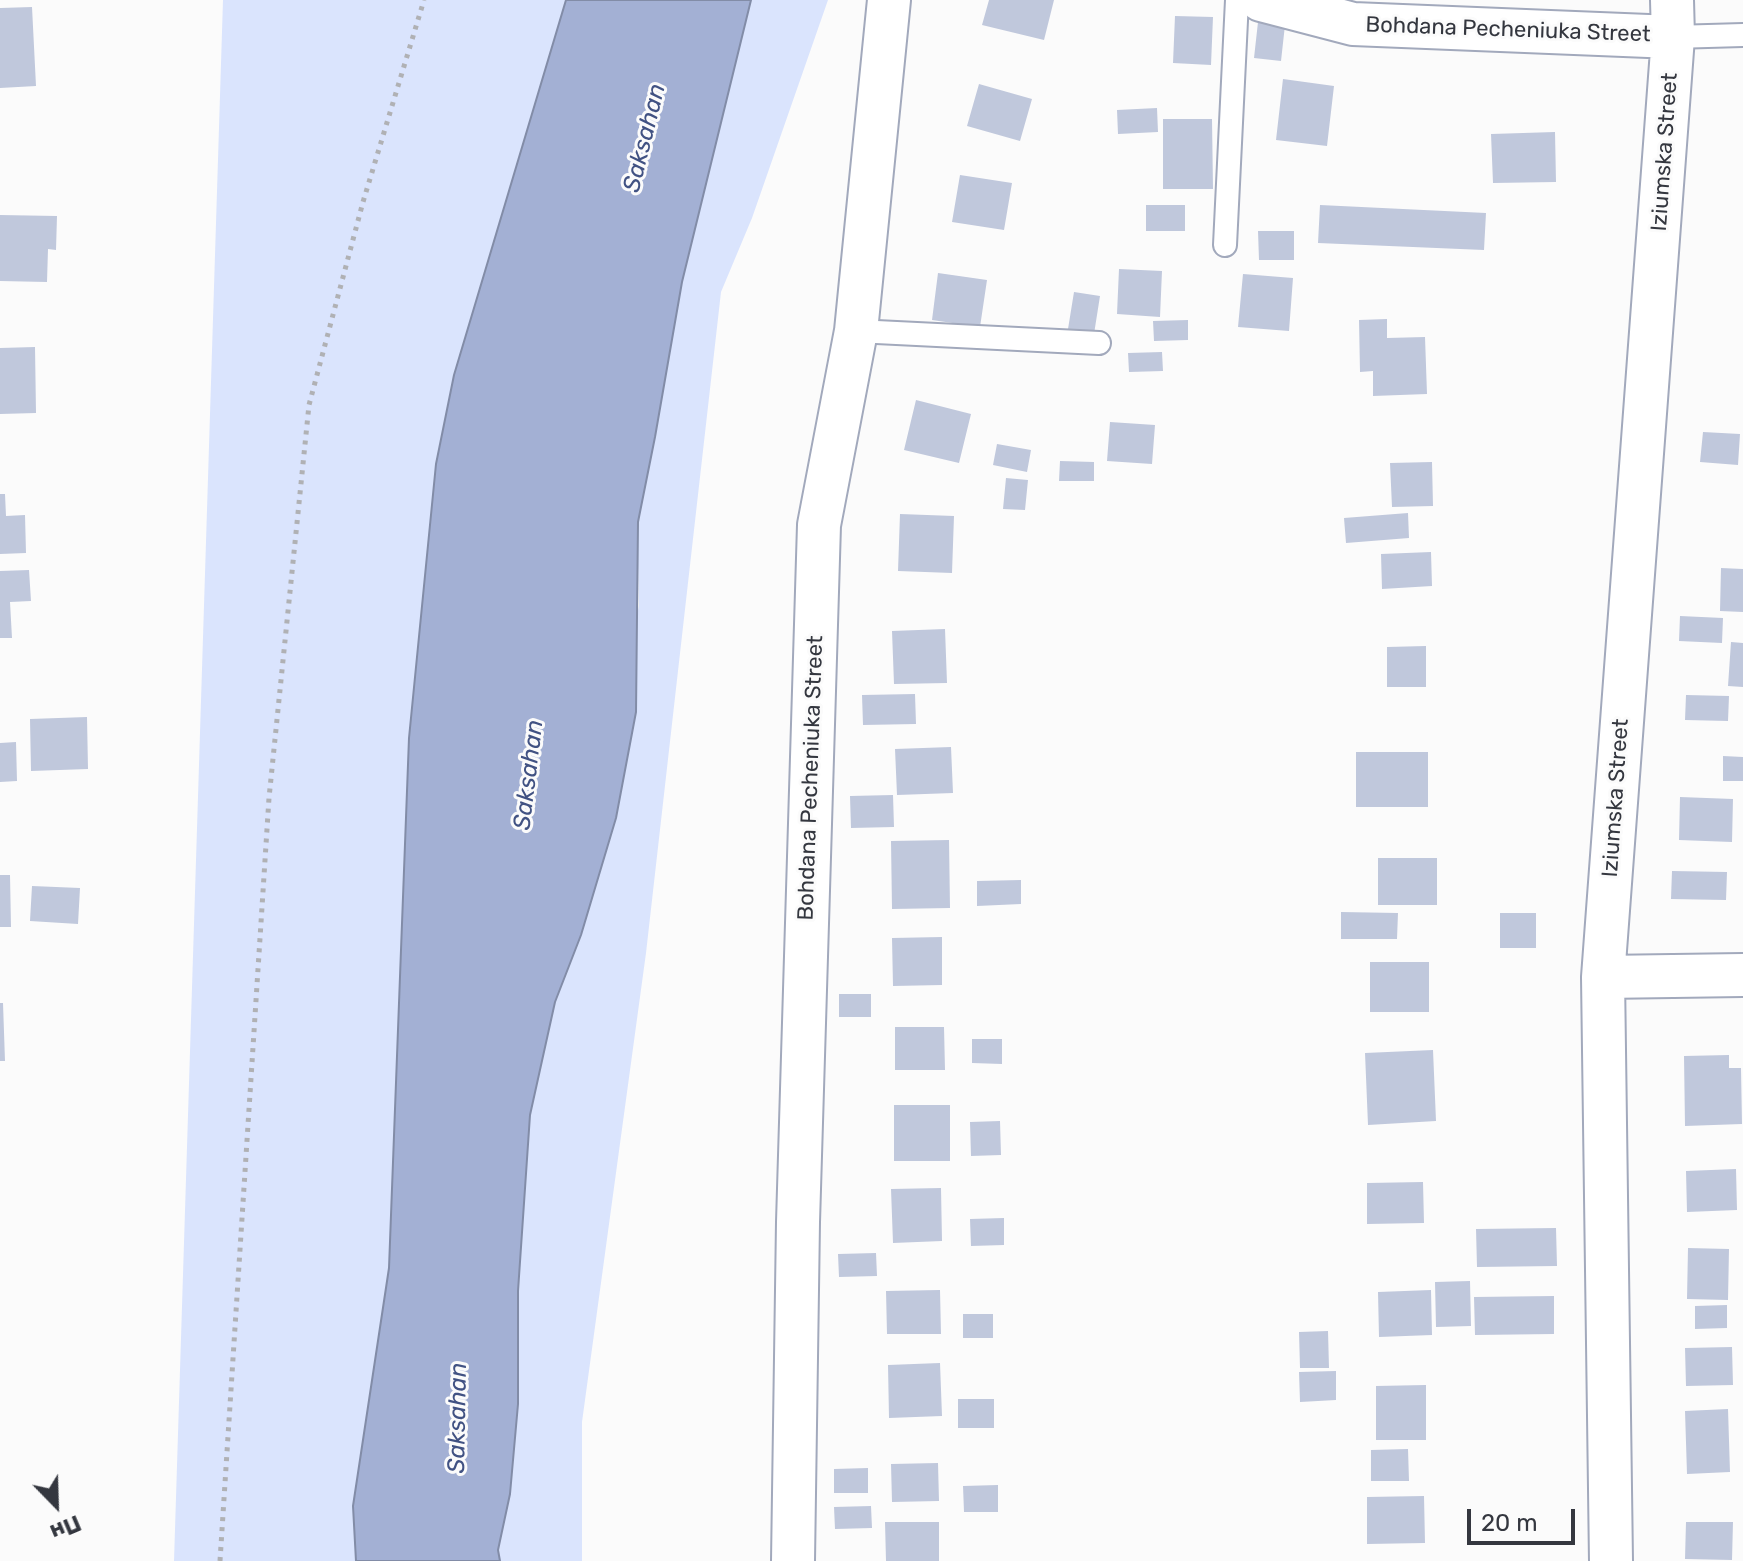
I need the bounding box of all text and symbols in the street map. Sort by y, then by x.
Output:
street label: Bohdana Pecheniuka Street [1365,12,1651,48]
street label: Iziumska Street [1646,72,1684,232]
water label: Saksahan [618,81,672,195]
street label: Bohdana Pecheniuka Street [793,635,829,921]
water label: Saksahan [508,718,550,832]
street label: Iziumska Street [1597,718,1635,878]
water label: Saksahan [443,1362,473,1474]
north arrow [16,1465,96,1545]
scale bar [1471,1493,1579,1543]
text: Пн [46,1509,85,1546]
text: 20 m [1481,1509,1538,1537]

